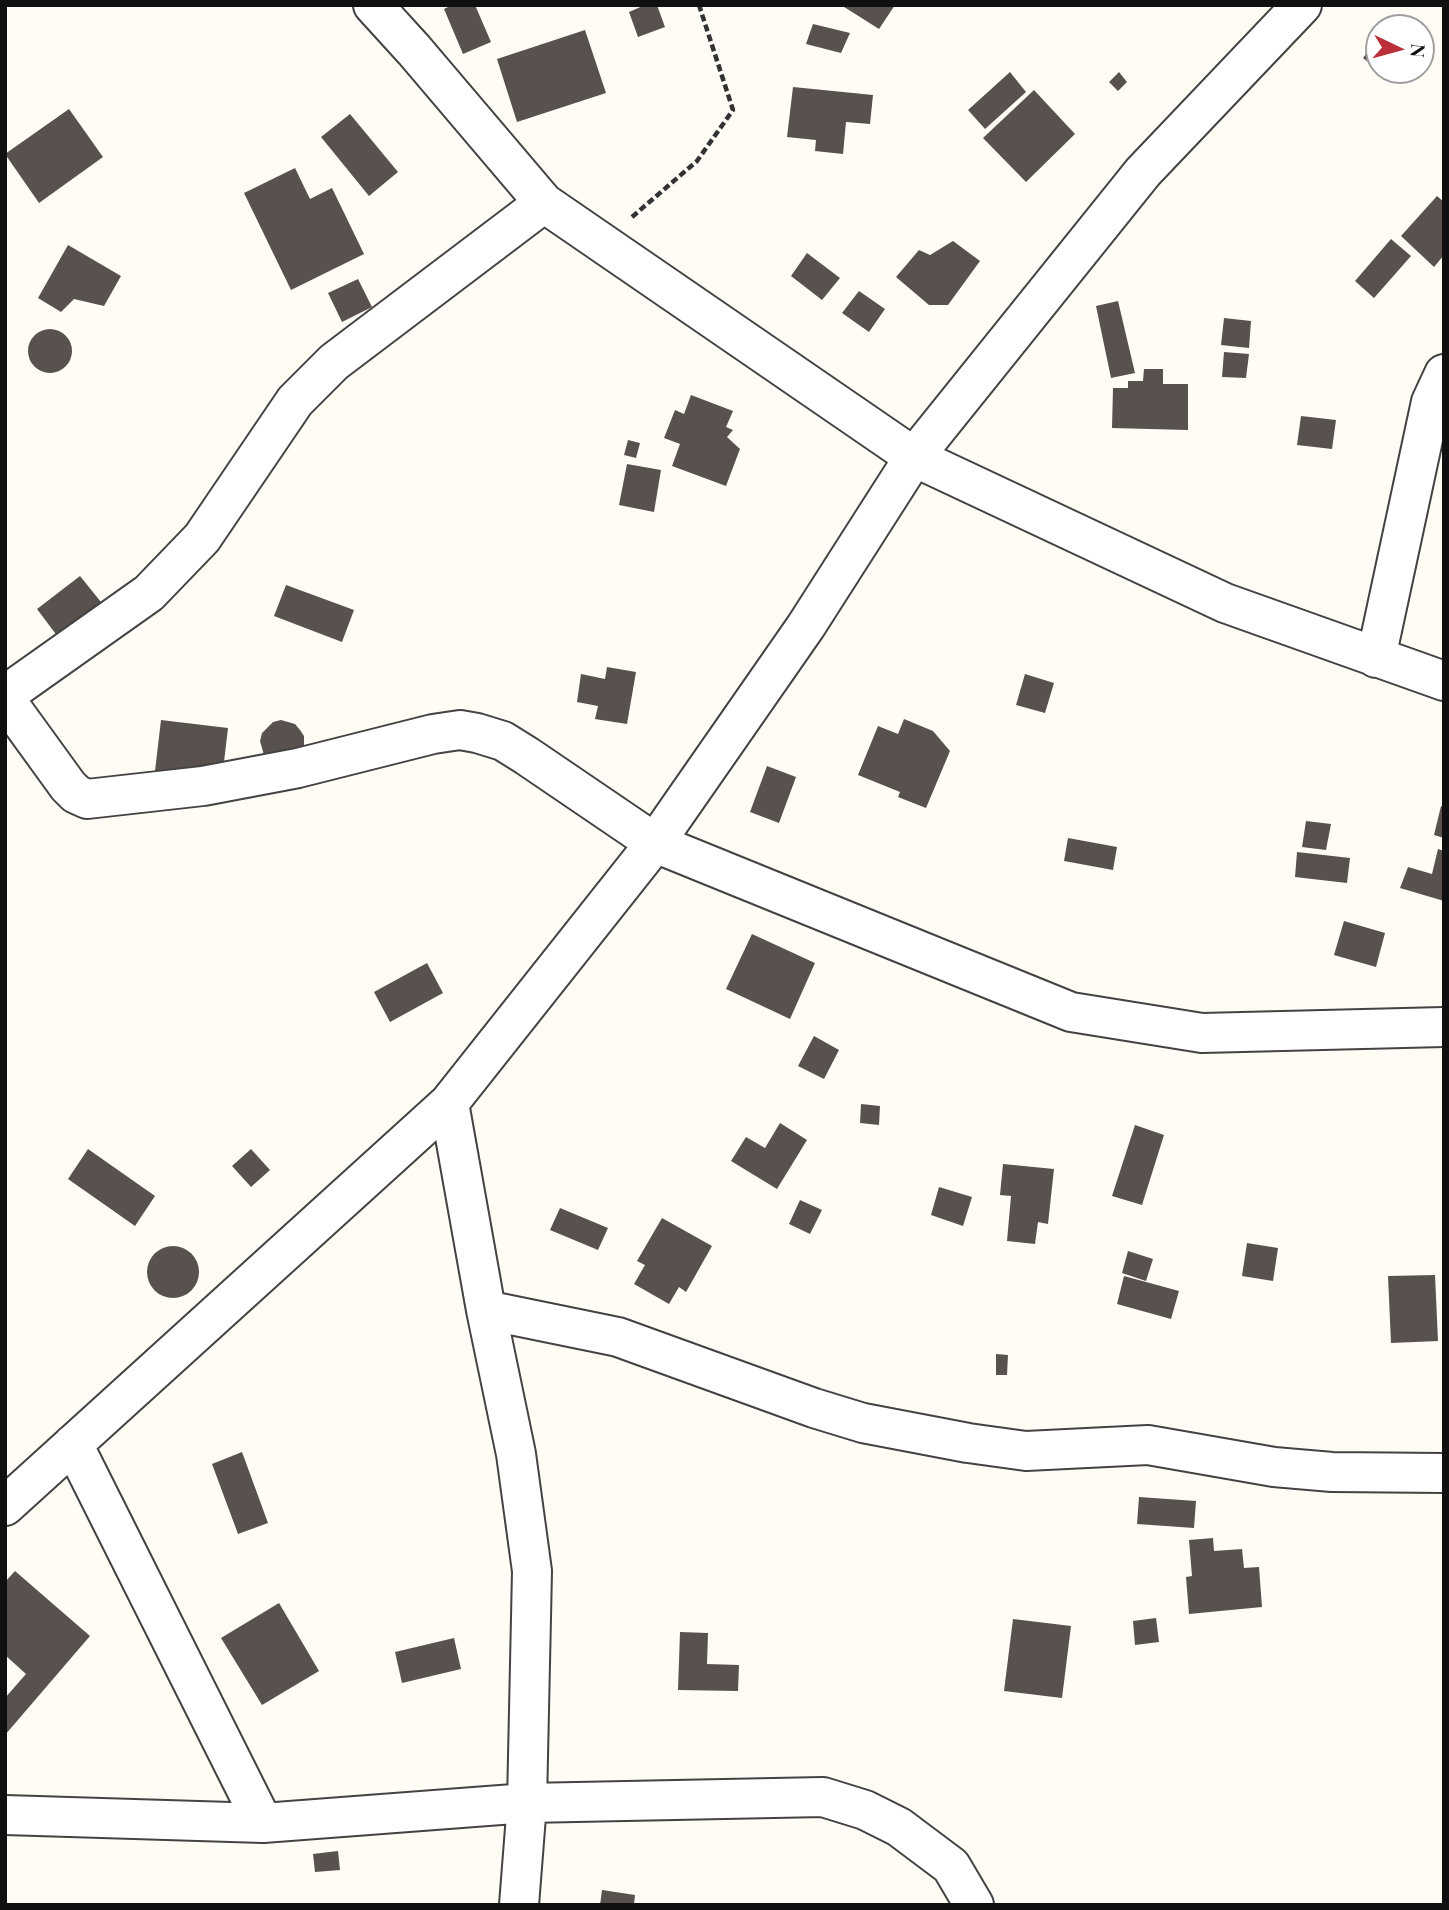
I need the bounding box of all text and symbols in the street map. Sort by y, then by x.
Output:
north arrow [1365,14,1435,84]
text: N [1405,43,1432,59]

